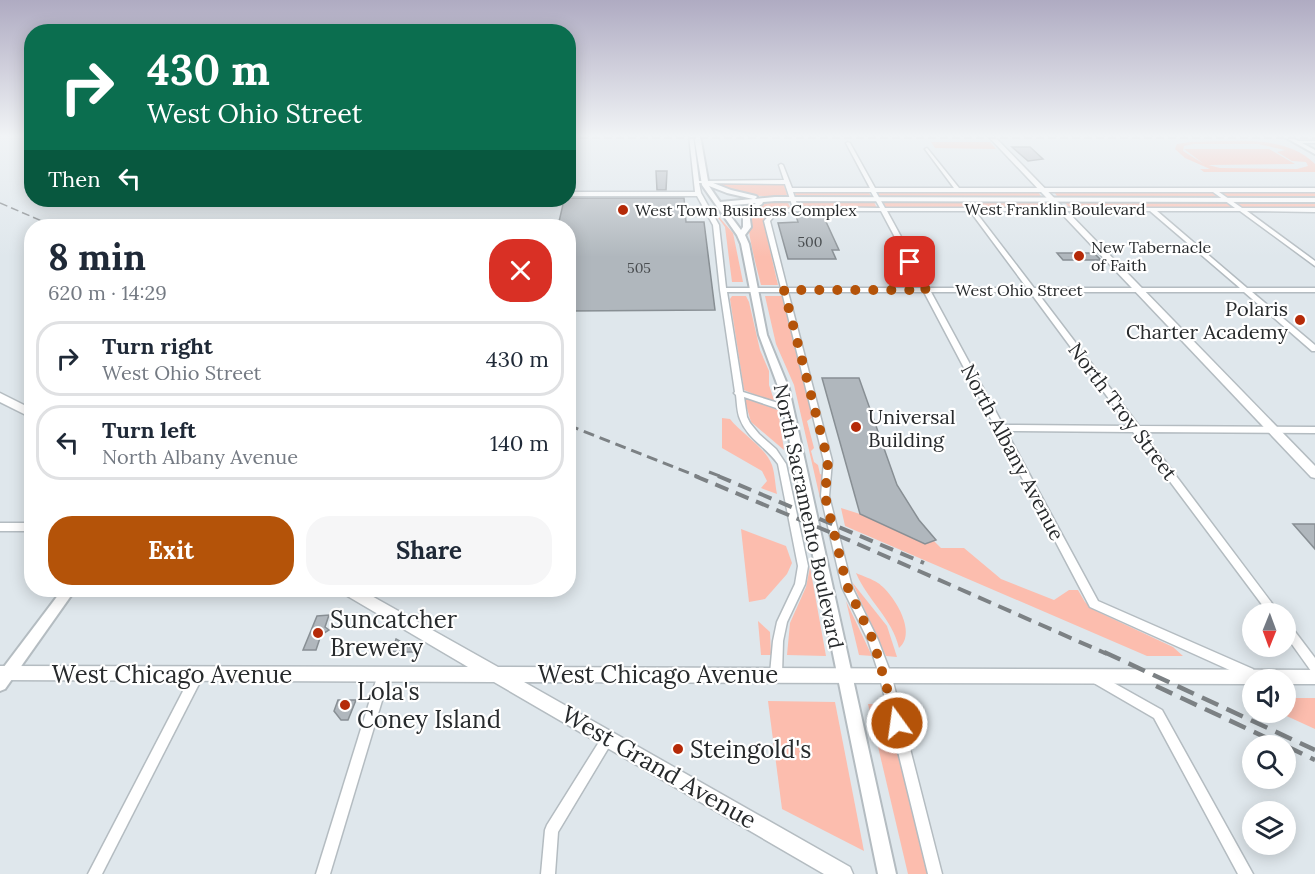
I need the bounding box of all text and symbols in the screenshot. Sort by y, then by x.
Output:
text: 430 m [147,43,270,97]
icon: right [48,48,126,126]
text: West Ohio Street [147,96,362,130]
icon: left [113,162,146,195]
text: Then [48,165,101,193]
street label: West Franklin Boulevard [965,199,1146,219]
place label: West Town Business Complex [635,200,857,220]
marker: West Town Business Complex [616,203,630,217]
house number: 500 [797,233,823,251]
text: 8 min [48,234,146,280]
pin [884,236,935,287]
place label: New Tabernacle of Faith [1091,237,1212,275]
button: close [489,239,552,302]
icon: arrive [893,245,926,278]
marker: New Tabernacle of Faith [1072,249,1086,263]
house number: 505 [627,259,651,277]
text: 620 m · 14:29 [48,280,167,305]
street label: West Ohio Street [955,280,1084,300]
place label: Polaris Charter Academy [1126,296,1288,344]
marker: Polaris Charter Academy [1293,313,1307,327]
text: Turn right [102,332,213,360]
street label: North Troy Street [1063,337,1183,485]
icon: right [51,342,84,375]
text: 430 m [486,345,549,373]
text: West Ohio Street [102,360,261,385]
street label: North Albany Avenue [956,360,1070,545]
street label: North Sacramento Boulevard [769,381,849,651]
place label: Universal Building [868,404,955,452]
text: Turn left [102,416,196,444]
marker: Universal Building [849,420,863,434]
icon: left [51,426,84,459]
text: 140 m [490,429,549,457]
text: North Albany Avenue [102,444,298,469]
button: Exit [48,516,294,585]
button: Share [306,516,552,585]
north arrow [1242,603,1296,657]
map controls [1242,603,1296,855]
place label: Suncatcher Brewery [330,604,458,663]
marker: Suncatcher Brewery [311,626,325,640]
street label: West Chicago Avenue [52,659,292,690]
street label: West Chicago Avenue [538,659,778,690]
button: sound [1242,669,1296,723]
place label: Lola's Coney Island [357,676,501,735]
position arrow [865,691,929,755]
marker: Lola's Coney Island [338,698,352,712]
street label: West Grand Avenue [556,699,762,835]
place label: Steingold's [690,734,811,765]
button: search [1242,735,1296,789]
marker: Steingold's [671,742,685,756]
button: layers [1242,801,1296,855]

